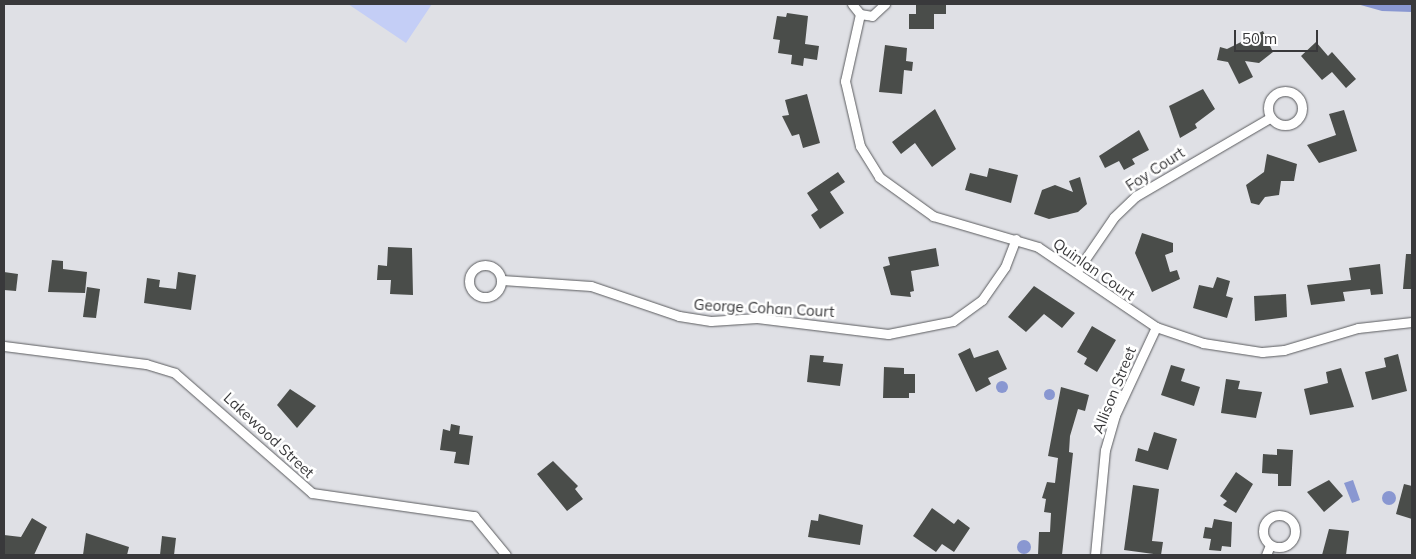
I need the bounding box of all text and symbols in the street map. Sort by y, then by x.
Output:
scale bar [1236,20,1320,52]
text: 50 m [1242,29,1277,48]
street label: Foy Court [1122,143,1188,195]
street label: Quinlan Court [1050,234,1138,304]
street label: George Cohan Court [693,295,835,321]
street label: Allison Street [1088,344,1140,436]
street label: Lakewood Street [220,388,318,482]

